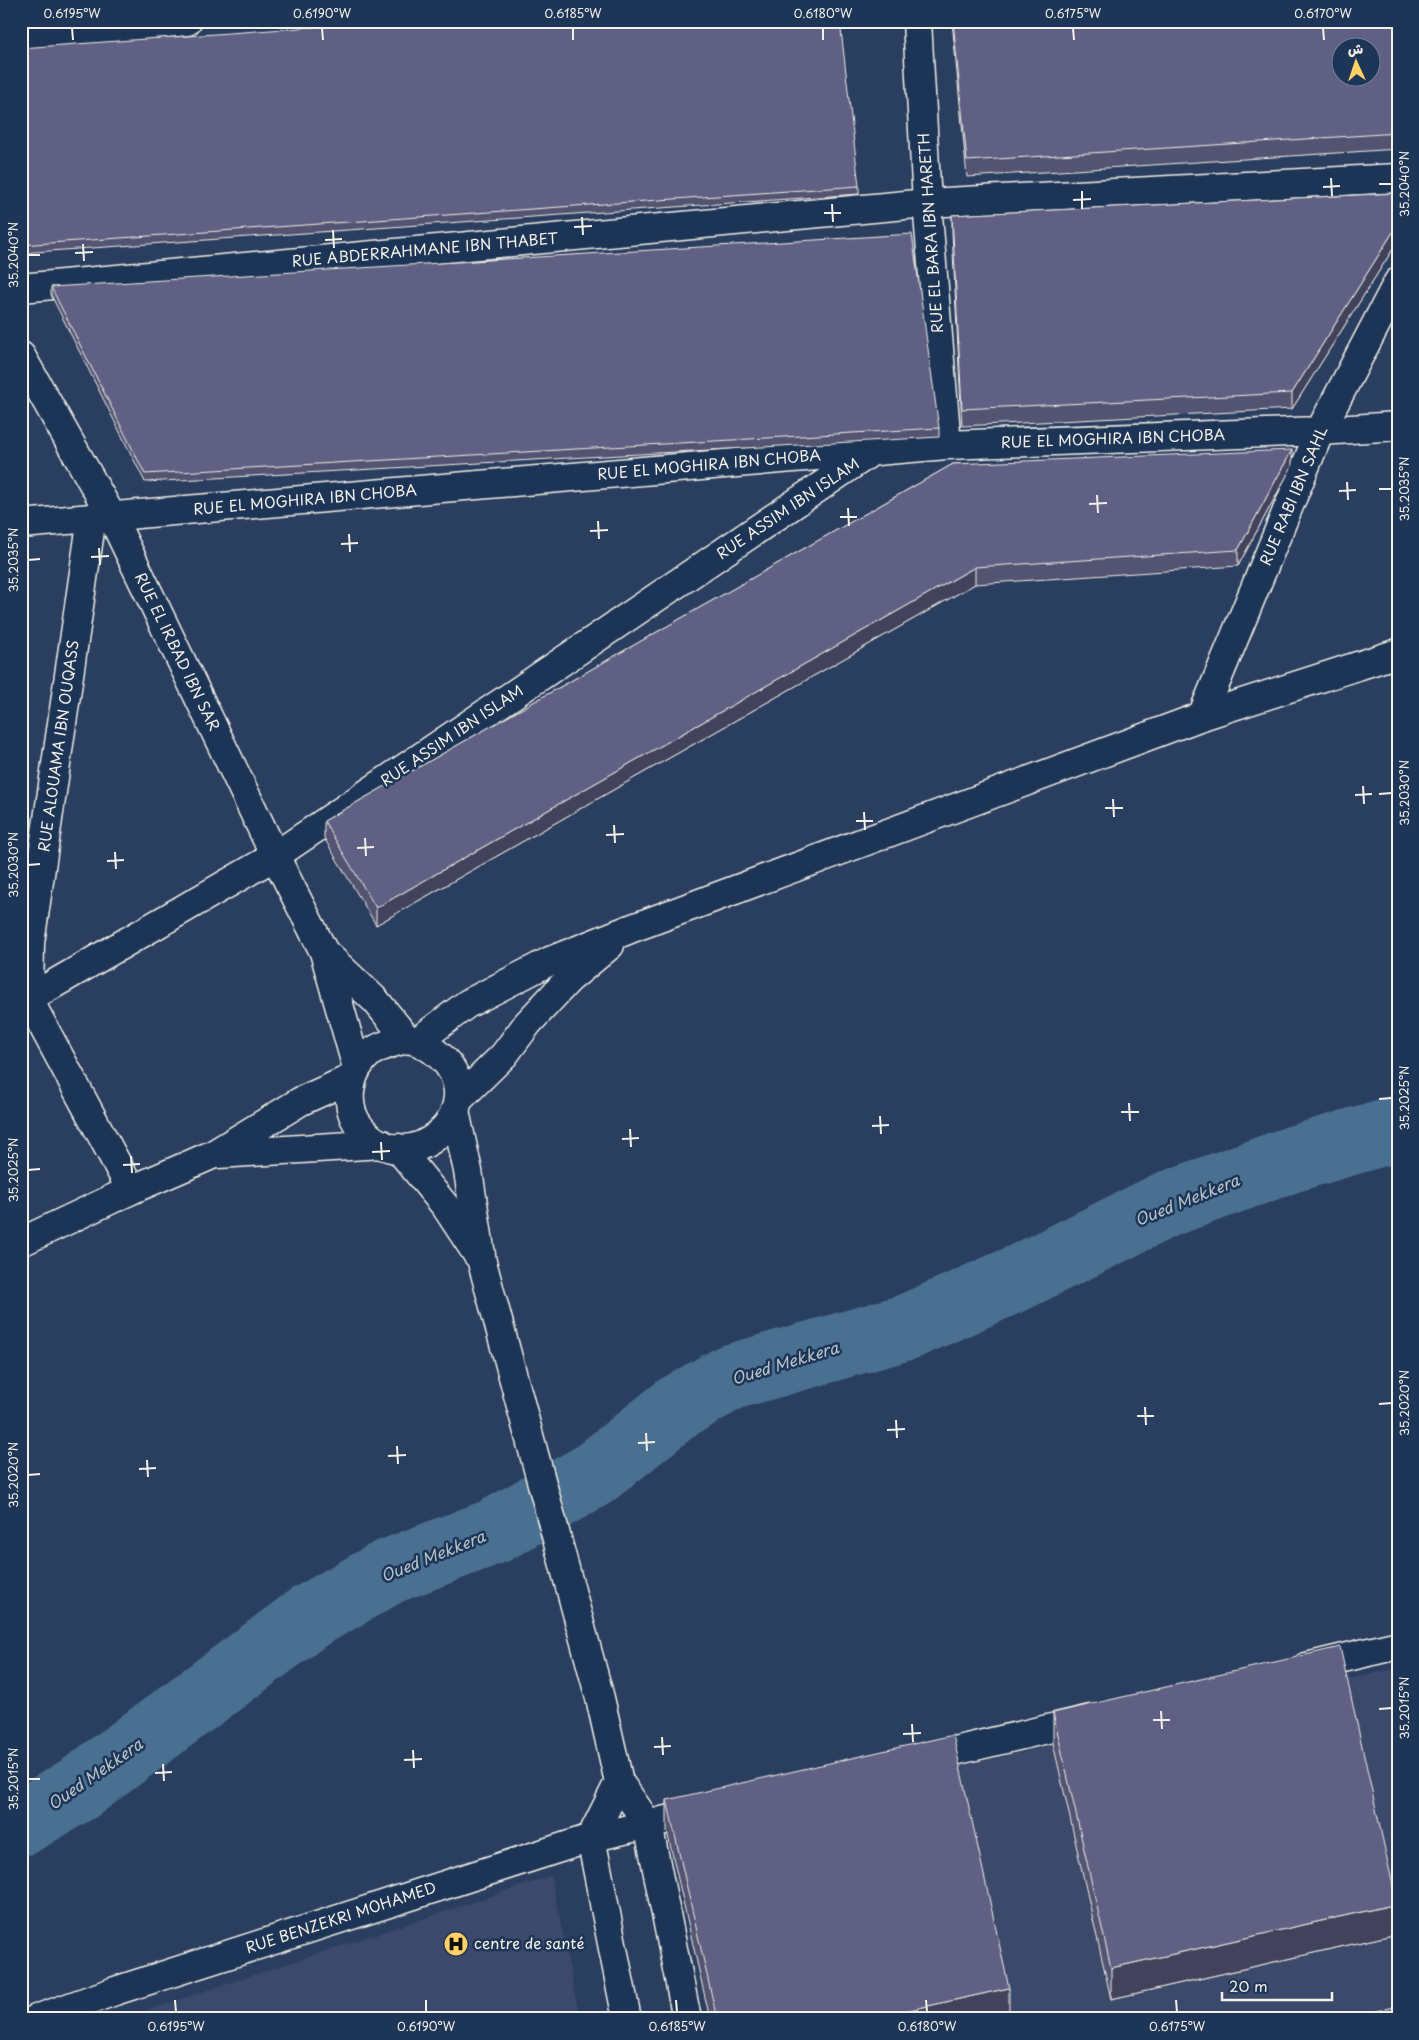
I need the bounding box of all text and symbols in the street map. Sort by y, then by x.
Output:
text: 0.6195°W [43,4,101,22]
text: 0.6190°W [293,4,352,22]
text: 0.6185°W [544,4,602,22]
text: 0.6180°W [794,4,853,22]
text: 0.6175°W [1045,4,1102,22]
text: 0.6170°W [1294,4,1353,22]
north arrow [1332,38,1382,88]
text: ش [1347,38,1364,59]
street label: RUE EL BARA IBN HARETH [911,132,948,334]
text: 35.2040°N [1395,151,1413,217]
text: 35.2040°N [4,222,22,288]
street label: RUE ABDERRAHMANE IBN THABET [291,225,560,272]
street label: RUE EL MOGHIRA IBN CHOBA [1000,422,1225,453]
street label: RUE RABI IBN SAHL [1253,422,1332,569]
street label: RUE EL MOGHIRA IBN CHOBA [596,442,822,485]
street label: RUE ASSIM IBN ISLAM [711,451,863,564]
text: 35.2035°N [1395,457,1413,521]
street label: RUE EL MOGHIRA IBN CHOBA [192,477,418,520]
text: 35.2035°N [4,528,22,592]
street label: RUE EL IRBAD IBN SAR [130,568,227,735]
street label: RUE ALOUAMA IBN OUQASS [31,638,84,853]
street label: RUE ASSIM IBN ISLAM [375,678,527,791]
text: 35.2030°N [1395,760,1413,826]
text: 35.2030°N [4,832,22,898]
text: 35.2025°N [1395,1065,1413,1131]
text: 35.2025°N [4,1137,22,1203]
water label: Oued Mekkera [1131,1167,1244,1231]
water label: Oued Mekkera [728,1334,842,1390]
text: 35.2020°N [1395,1370,1413,1436]
text: 35.2020°N [4,1442,22,1508]
water label: Oued Mekkera [377,1523,490,1587]
text: 35.2015°N [1395,1677,1413,1739]
water label: Oued Mekkera [42,1731,148,1815]
text: 35.2015°N [4,1748,22,1810]
street label: RUE BENZEKRI MOHAMED [242,1875,439,1958]
hospital icon: centre de santé [443,1931,469,1957]
place label: centre de santé [474,1931,584,1954]
scale bar [1222,1970,1332,2002]
text: 20 m [1229,1974,1268,1997]
text: 0.6195°W [147,2017,205,2035]
text: 0.6190°W [397,2017,456,2035]
text: 0.6185°W [648,2017,706,2035]
text: 0.6180°W [898,2017,957,2035]
text: 0.6175°W [1149,2017,1206,2035]

